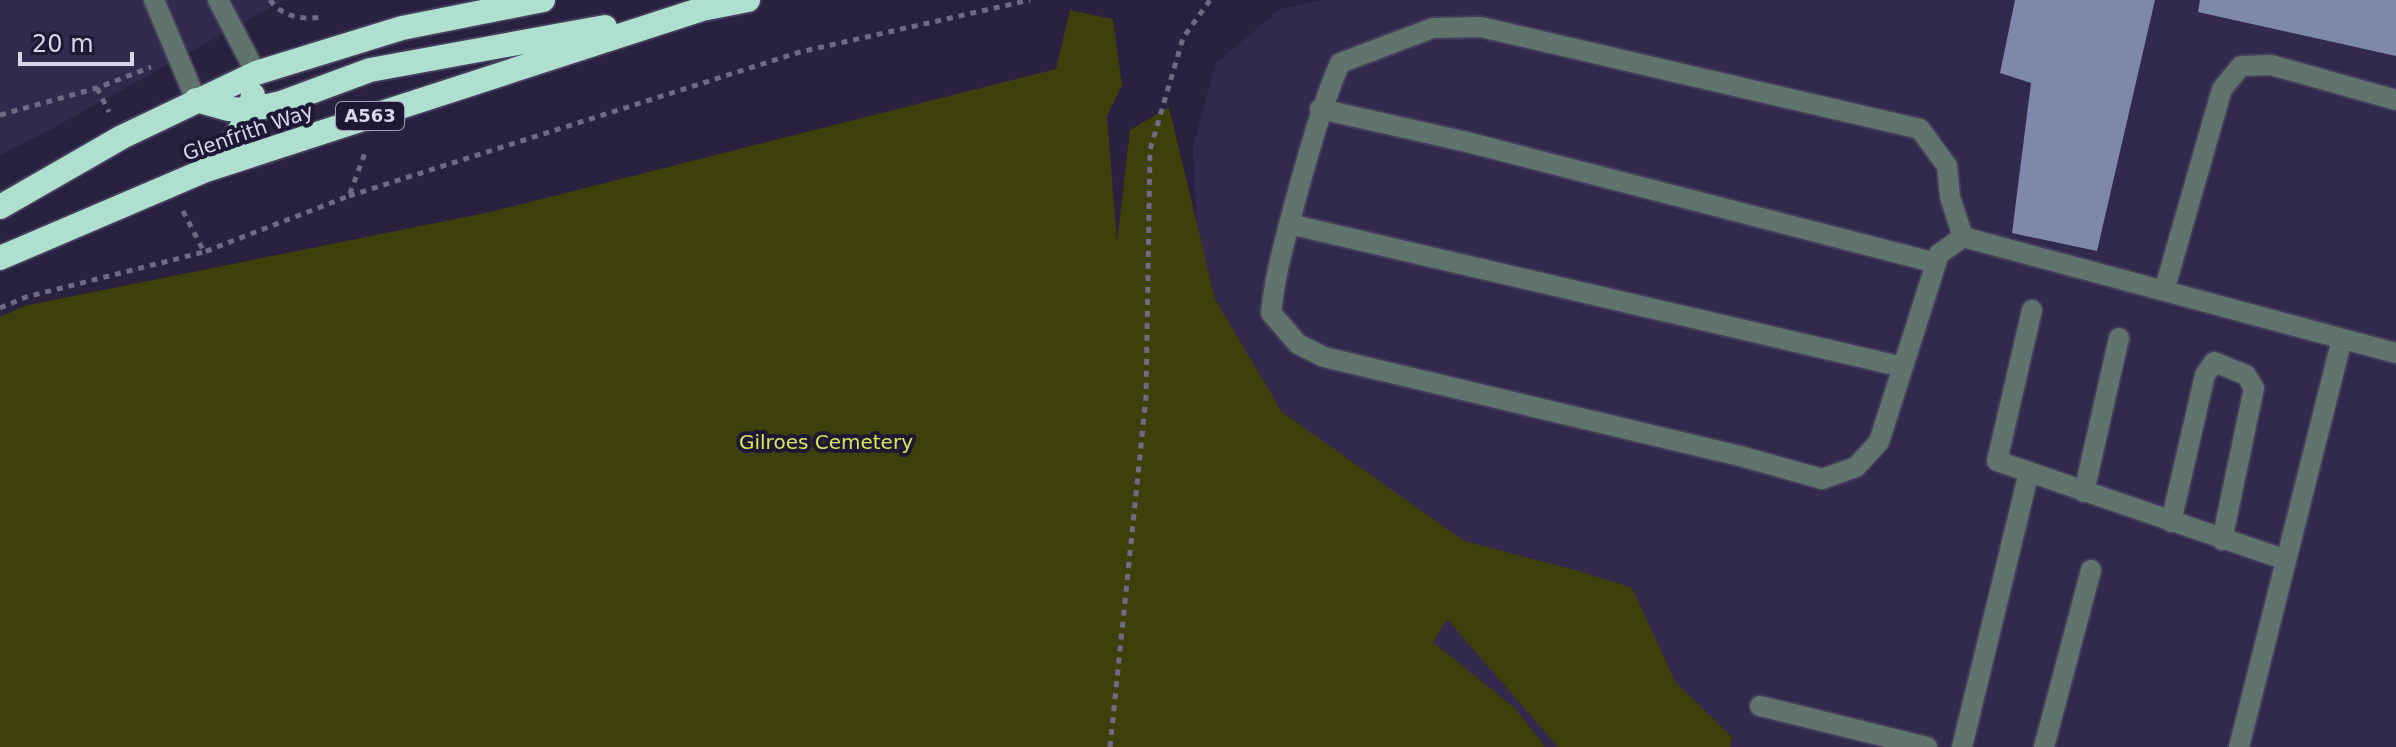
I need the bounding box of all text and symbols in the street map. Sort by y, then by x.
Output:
scale bar [20,16,132,66]
text: 20 m [32,30,94,58]
street label: Glenfrith Way [180,98,317,166]
road number: A563 [336,102,404,130]
park label: Gilroes Cemetery [739,430,913,454]

